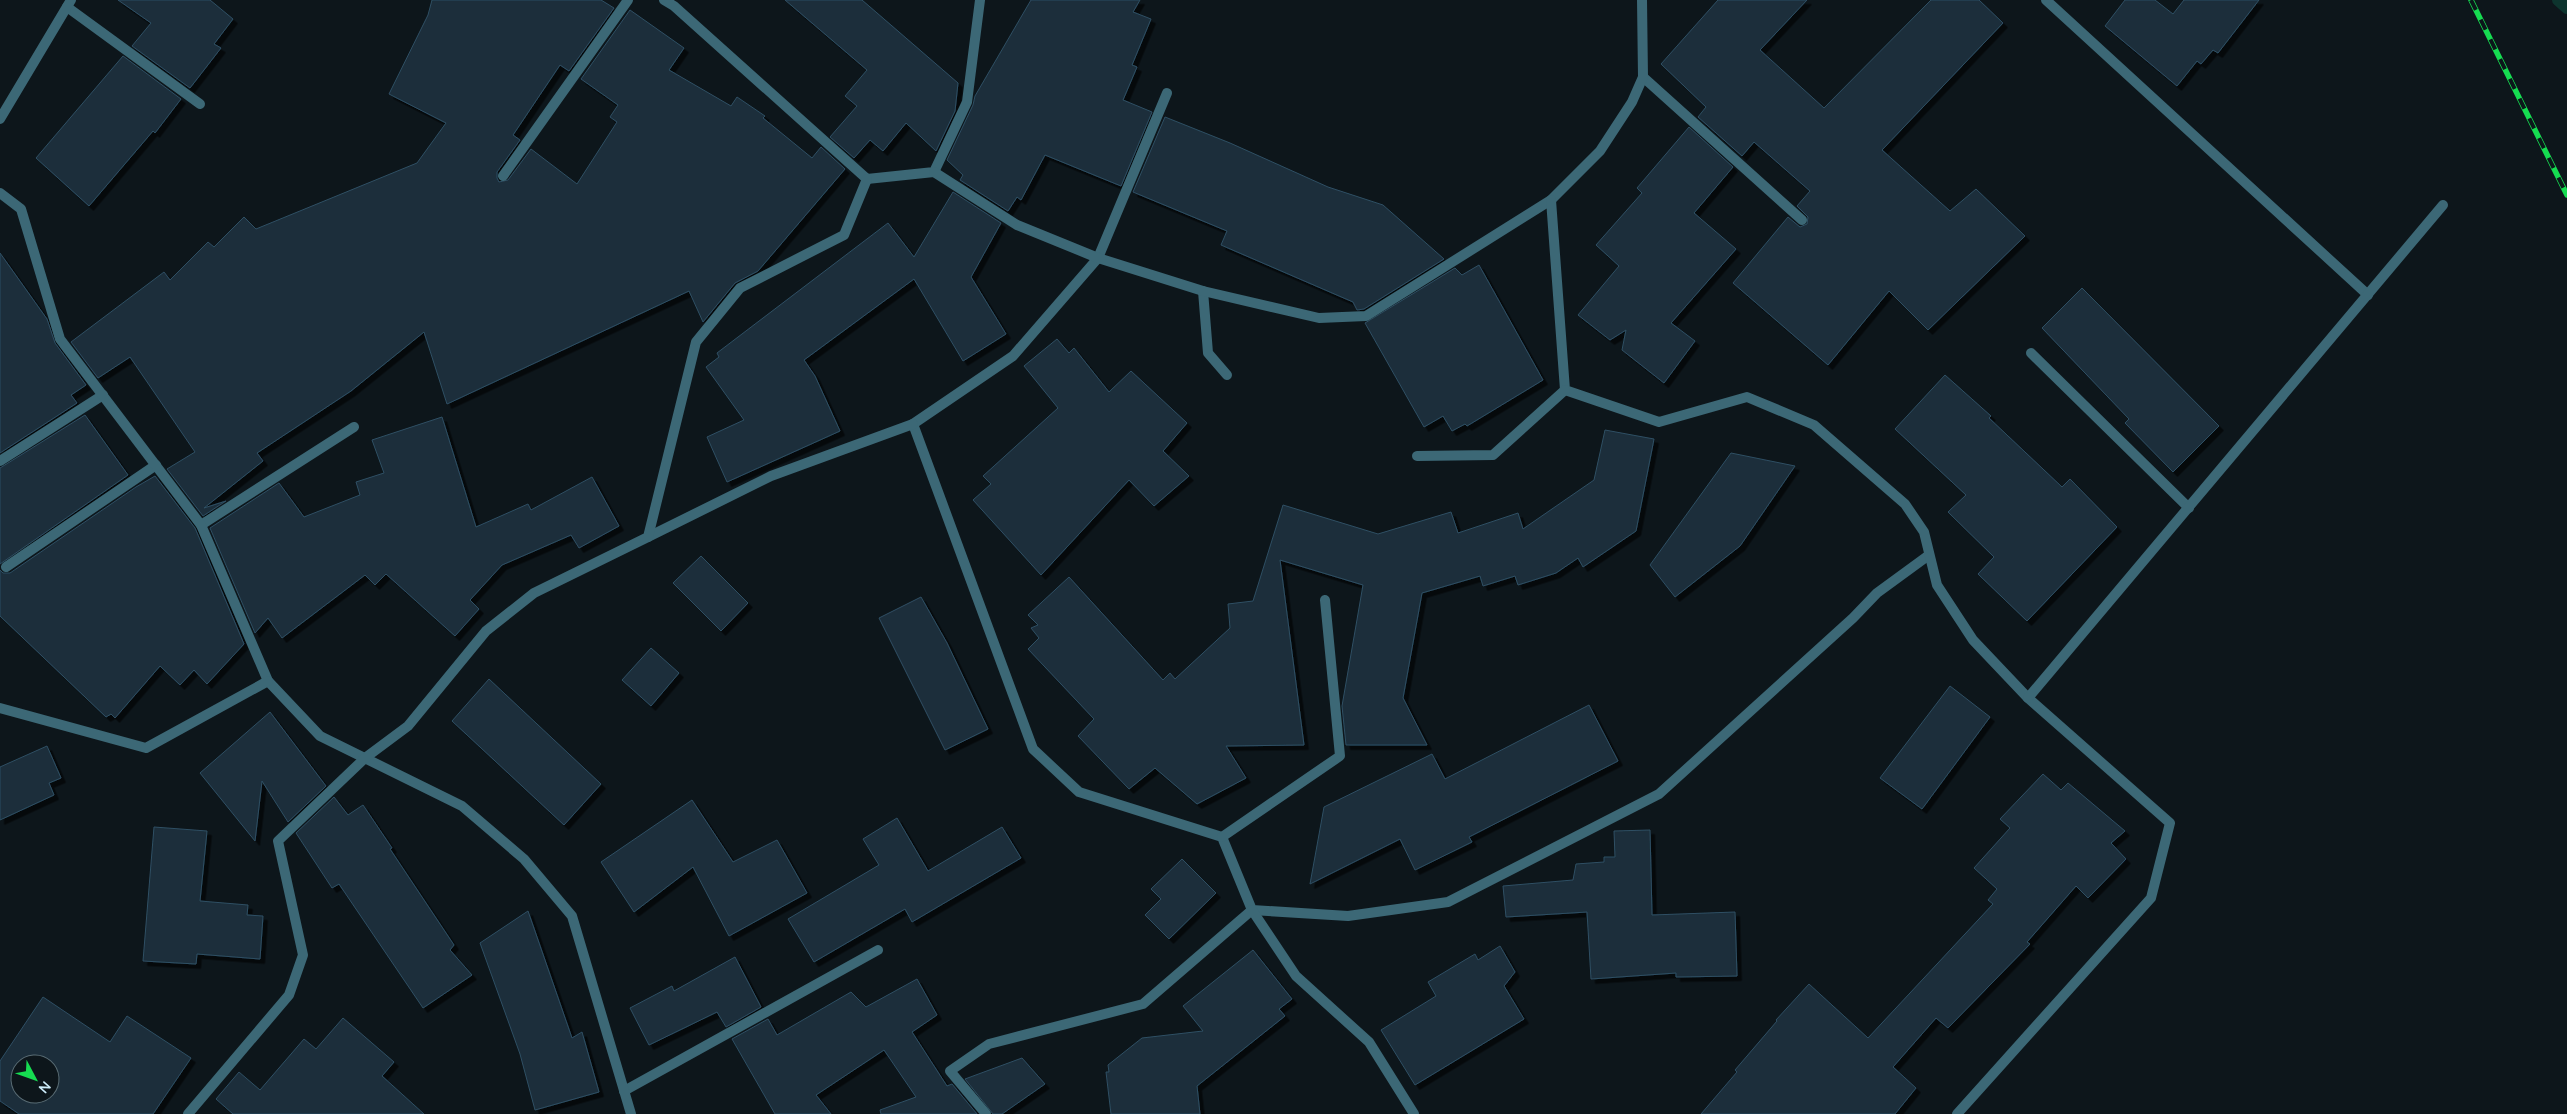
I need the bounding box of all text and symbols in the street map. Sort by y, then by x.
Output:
north arrow [10,1054,60,1104]
text: N [35,1078,55,1097]

